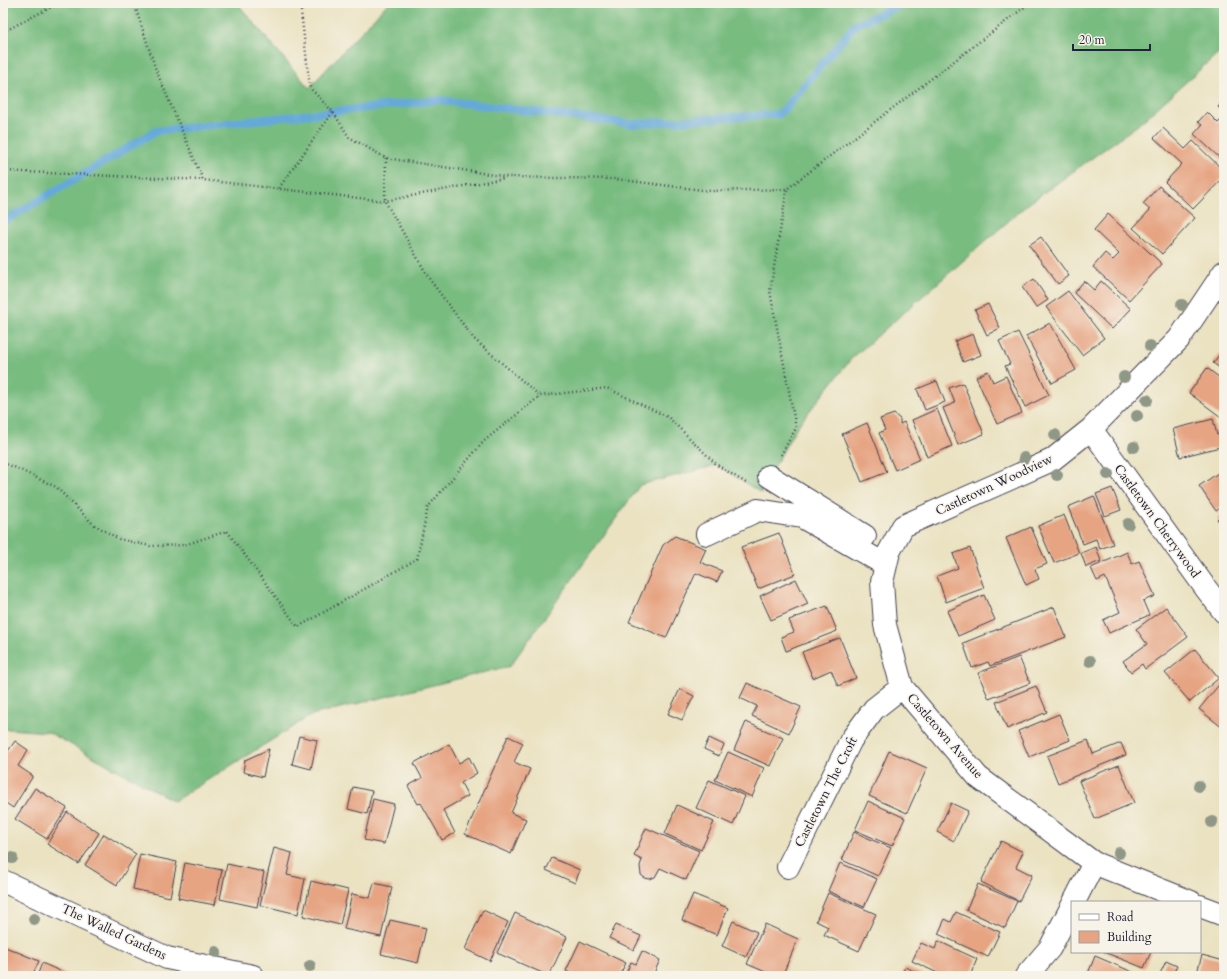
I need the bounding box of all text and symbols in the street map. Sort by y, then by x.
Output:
scale bar [1073,26,1150,52]
text: 20 m [1079,32,1106,48]
street label: Castletown Woodview [932,450,1056,520]
street label: Castletown Cherrywood [1110,461,1204,582]
street label: Castletown Avenue [903,689,987,783]
street label: Castletown The Croft [790,734,862,850]
street label: The Walled Gardens [58,900,170,964]
legend [1071,901,1201,953]
text: Road [1107,909,1134,925]
text: Building [1107,929,1152,945]

